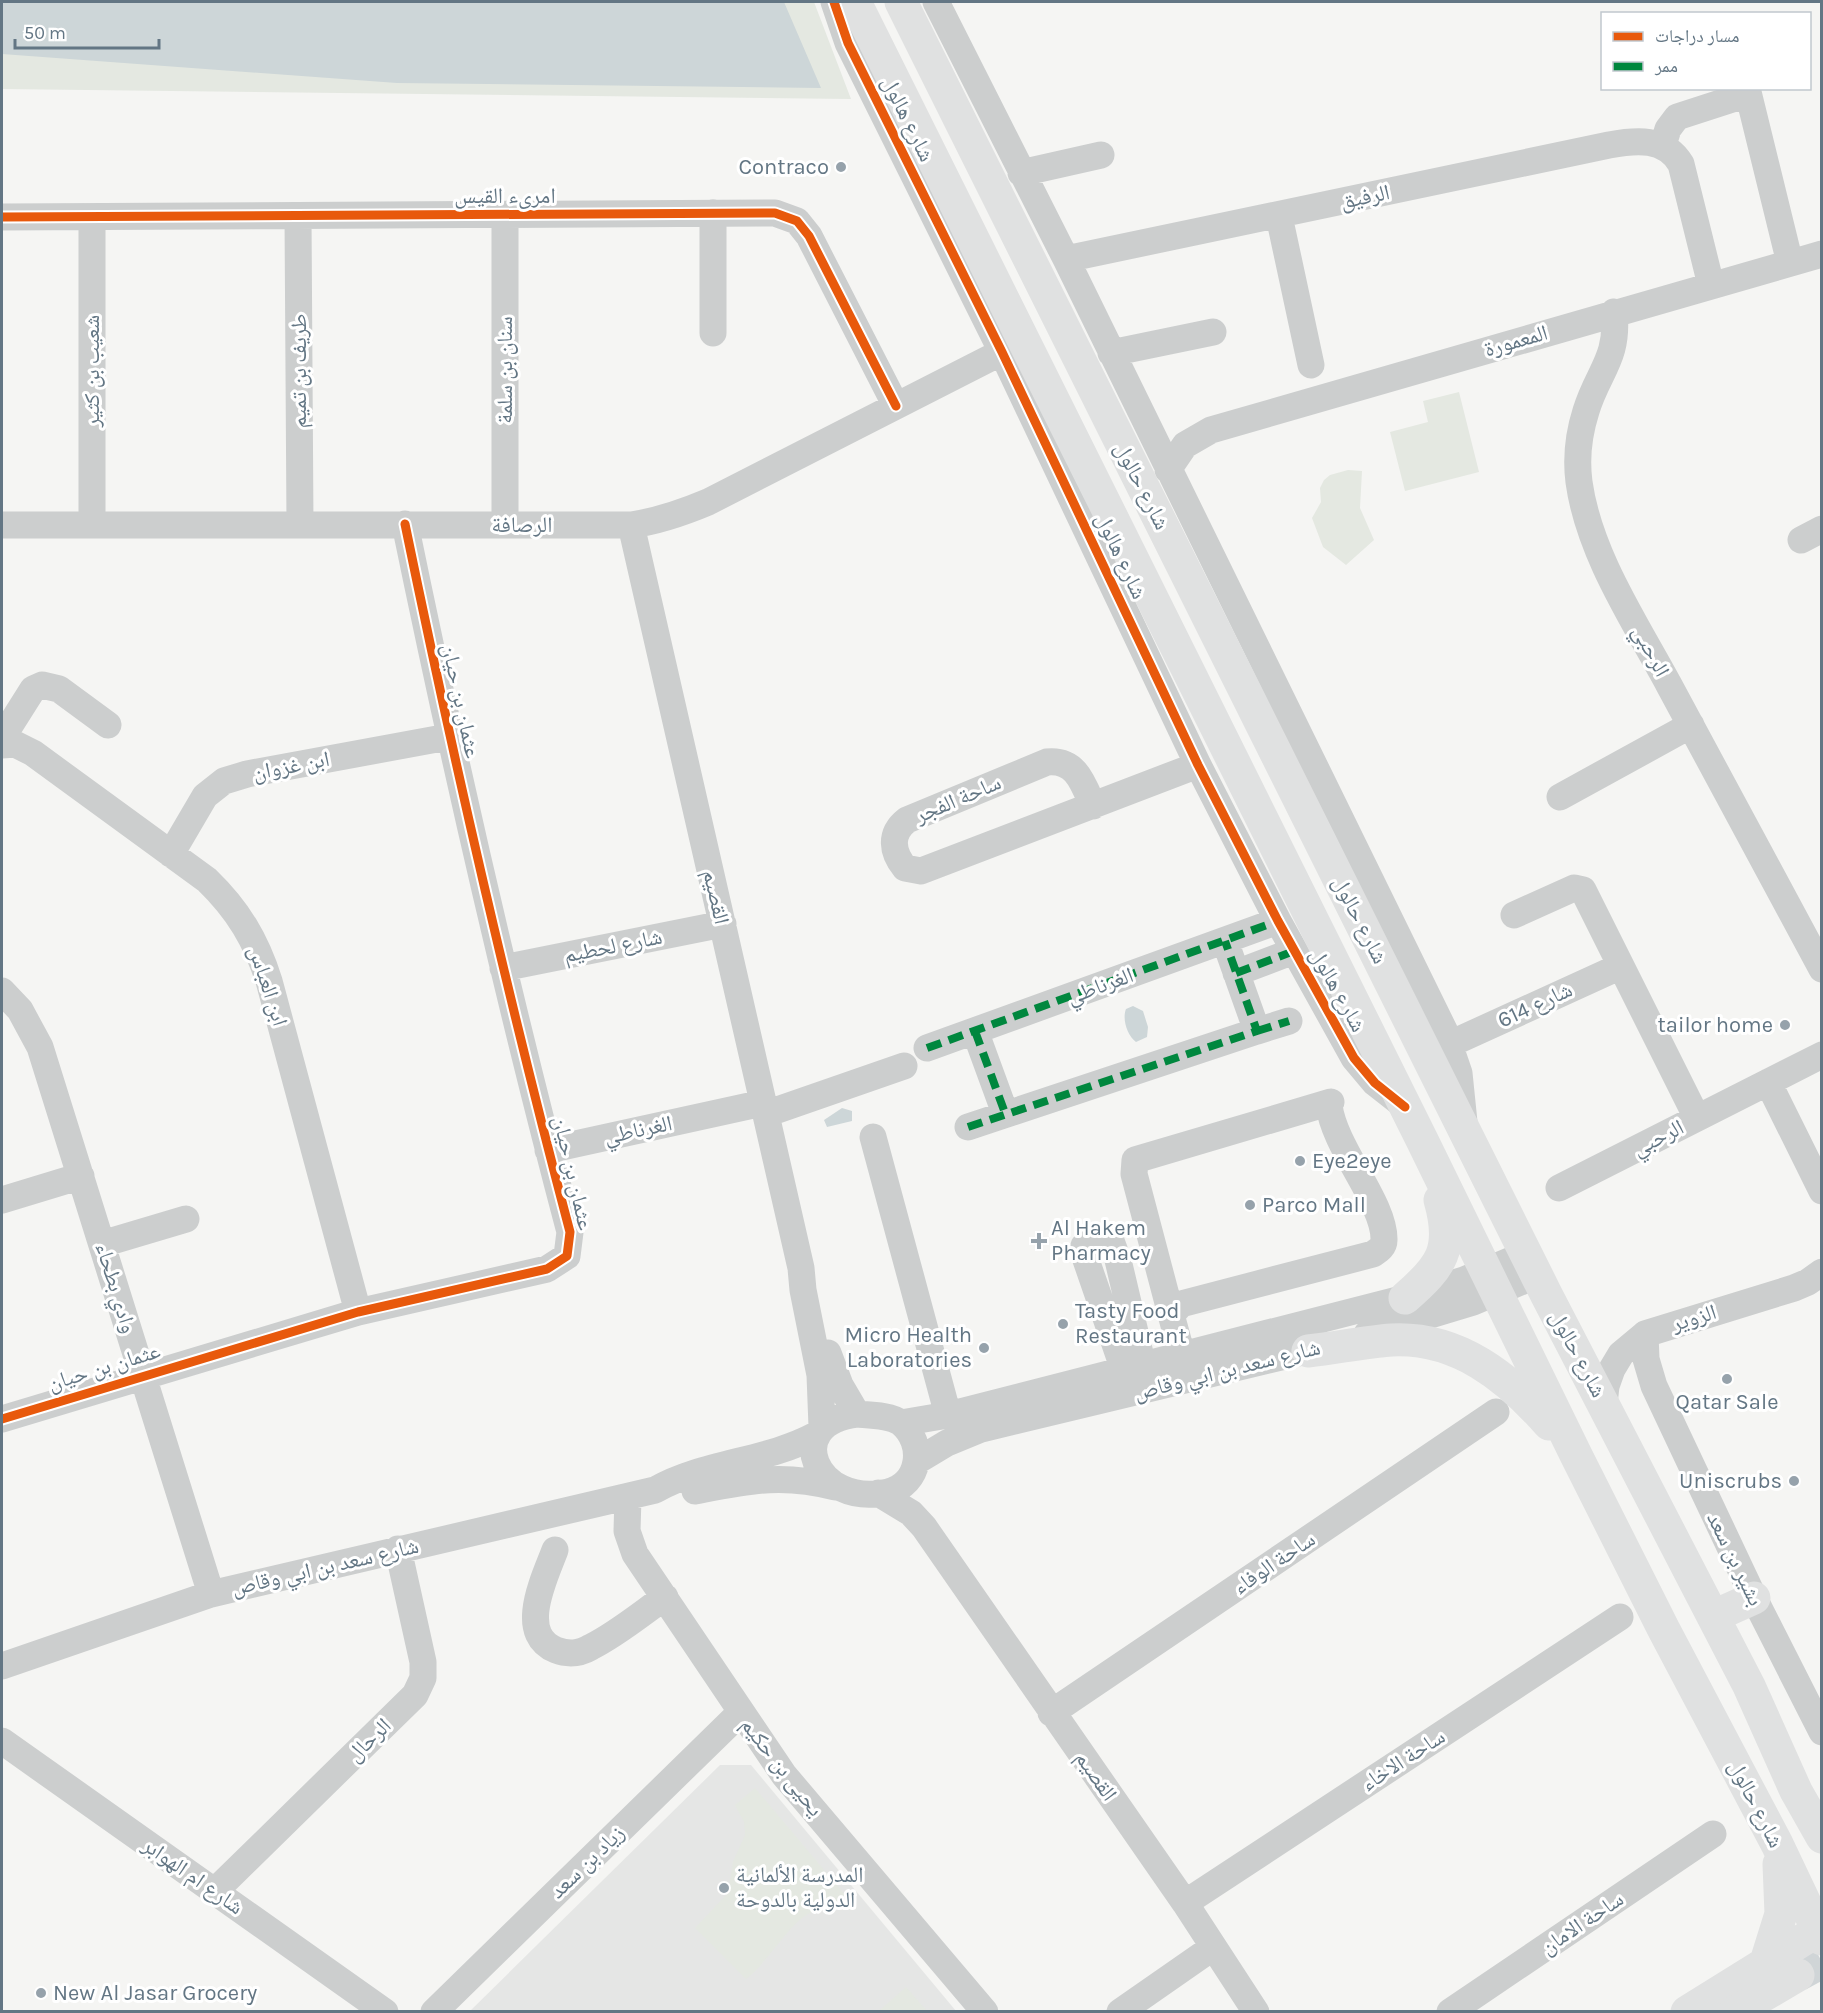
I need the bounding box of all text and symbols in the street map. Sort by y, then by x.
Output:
scale bar [15,12,159,50]
legend [1601,12,1811,90]
text: 50 m [24,22,66,44]
text: مسار دراجات [1655,25,1740,47]
text: ممر [1654,55,1678,77]
street label: شارع هالول [876,72,940,166]
place label: Contraco [739,154,829,180]
marker: Contraco [834,160,848,174]
street label: الرفيق [1338,179,1392,215]
street label: امرىء القيس [454,183,556,209]
street label: طريف بن تميم [286,314,313,428]
street label: شعيب بن كثير [79,315,105,428]
street label: سنان بن سلمة [492,316,518,424]
street label: المعمورة [1481,320,1551,362]
street label: شارع حالول [1109,438,1175,534]
street label: شارع هالول [1090,509,1152,603]
street label: الرصافة [492,512,552,538]
street label: الرحبي [1624,621,1675,683]
street label: عثمان بن حيان [436,641,486,761]
street label: ابن غزوان [250,746,332,786]
street label: ساحة الفجر [910,769,1005,829]
street label: القصيم [696,867,735,927]
street label: شارع حالول [1327,872,1393,968]
street label: شارع لحطيم [562,924,665,969]
street label: ابن العباس [243,943,293,1029]
street label: شارع هالول [1304,944,1372,1036]
street label: الغرناطي [1063,962,1138,1013]
street label: شارع 614 [1494,976,1576,1034]
place label: tailor home [1658,1012,1773,1038]
marker: tailor home [1778,1018,1792,1032]
street label: الغرناطي [601,1110,675,1153]
street label: عثمان بن حيان [547,1113,599,1233]
street label: الرحبي [1628,1114,1690,1165]
place label: Eye2eye [1312,1148,1392,1174]
marker: Eye2eye [1293,1154,1307,1168]
place label: Parco Mall [1262,1192,1366,1218]
marker: Parco Mall [1243,1198,1257,1212]
place label: Al Hakem Pharmacy [1051,1215,1151,1266]
marker: Al Hakem Pharmacy [1032,1234,1046,1248]
street label: وادي بطحاء [87,1240,142,1337]
place label: Tasty Food Restaurant [1075,1298,1187,1349]
street label: الزوير [1667,1299,1720,1337]
street label: شارع حالول [1544,1306,1612,1402]
marker: Tasty Food Restaurant [1056,1317,1070,1331]
place label: Micro Health Laboratories [844,1322,972,1373]
street label: شارع سعد بن ابي وقاص [1131,1334,1324,1409]
street label: عثمان بن حيان [45,1338,163,1396]
marker: Micro Health Laboratories [977,1341,991,1355]
marker: Qatar Sale [1720,1372,1734,1386]
place label: Qatar Sale [1676,1389,1778,1415]
place label: Uniscrubs [1679,1468,1782,1494]
marker: Uniscrubs [1787,1474,1801,1488]
street label: بشير بن سعد [1701,1508,1769,1610]
street label: ساحة الوفاء [1228,1526,1320,1600]
street label: شارع سعد بن ابي وقاص [229,1533,422,1605]
street label: يحيى بن حكيم [735,1712,829,1822]
street label: الرحال [341,1713,397,1767]
street label: ساحة الاخاء [1356,1723,1450,1797]
street label: القصيم [1069,1746,1122,1807]
street label: شارع حالول [1723,1756,1789,1852]
street label: زياد بن سعد [544,1820,630,1904]
street label: شارع ام الهوابر [136,1831,248,1921]
place label: المدرسة الألمانية الدولية بالدوحة [736,1862,863,1913]
marker: المدرسة الألمانية الدولية بالدوحة [717,1881,731,1895]
street label: ساحة الامان [1536,1886,1628,1960]
place label: New Al Jasar Grocery [53,1980,257,2006]
marker: New Al Jasar Grocery [34,1986,48,2000]

